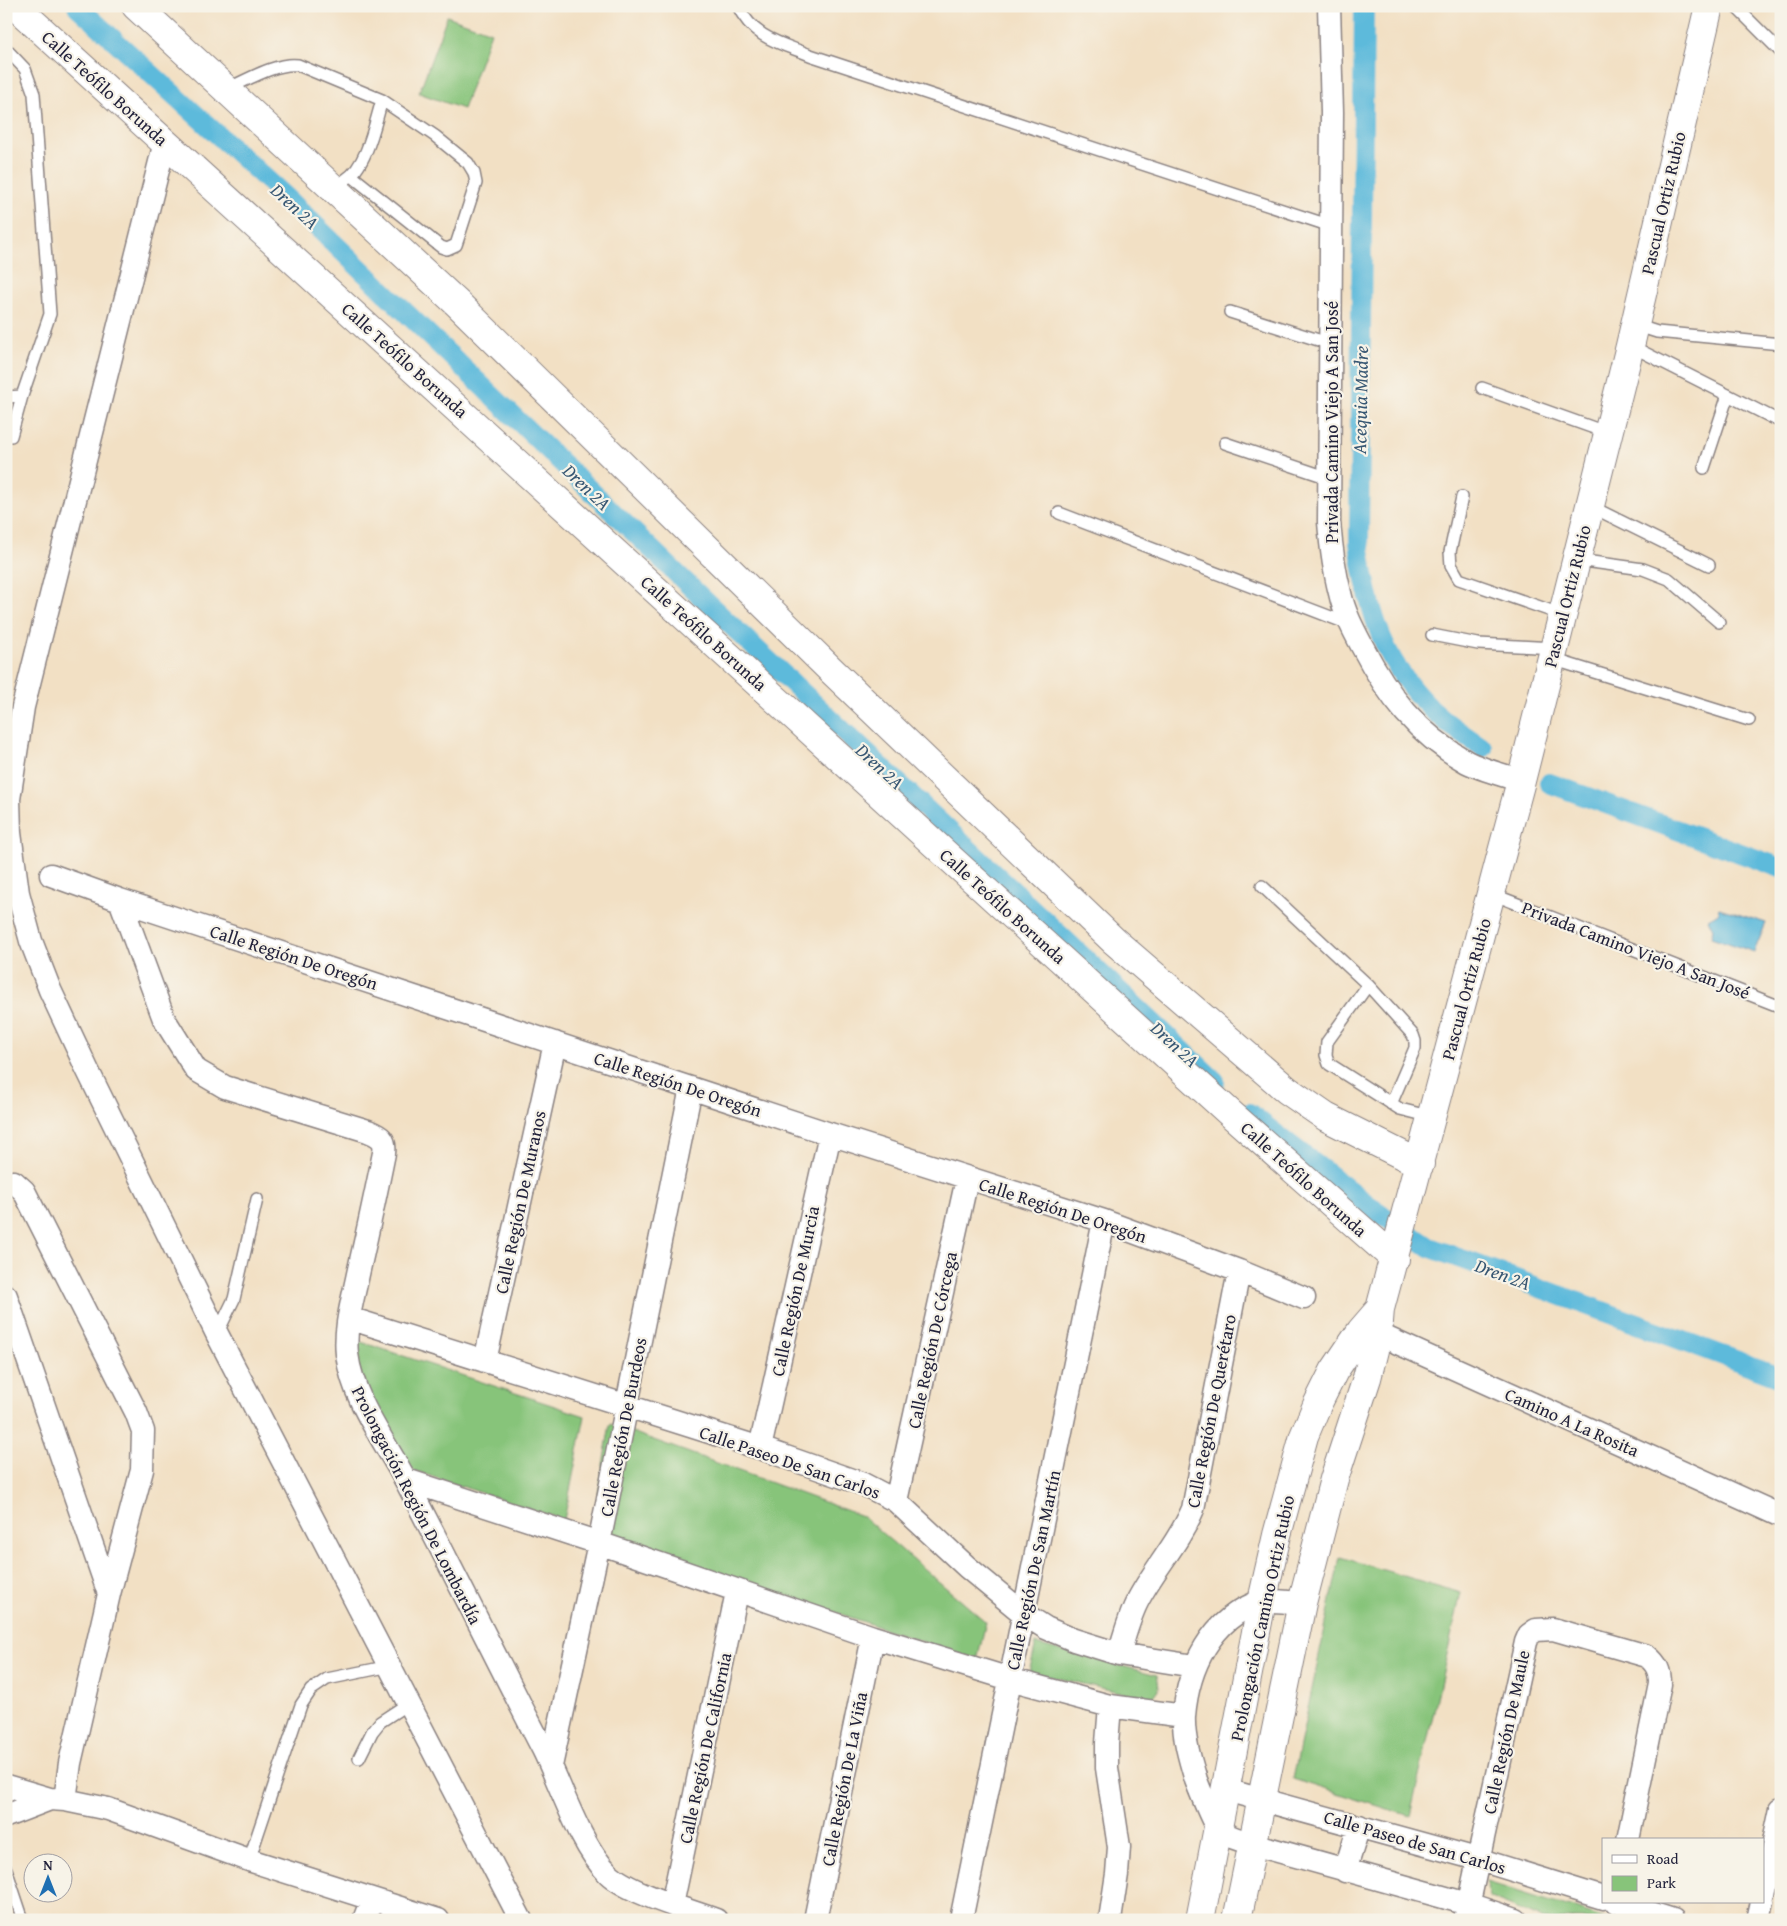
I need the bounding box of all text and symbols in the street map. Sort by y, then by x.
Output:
street label: Calle Teófilo Borunda [36,24,174,152]
street label: Pascual Ortiz Rubio [1633,129,1693,277]
water label: Dren 2A [264,176,326,236]
street label: Calle Teófilo Borunda [336,296,474,424]
street label: Privada Camino Viejo A San José [1318,301,1345,543]
water label: Acequia Madre [1345,345,1375,455]
water label: Dren 2A [556,456,617,517]
street label: Pascual Ortiz Rubio [1536,522,1598,670]
street label: Calle Teófilo Borunda [635,569,773,697]
water label: Dren 2A [849,736,911,796]
street label: Calle Teófilo Borunda [934,842,1072,970]
street label: Privada Camino Viejo A San José [1518,894,1754,1006]
street label: Pascual Ortiz Rubio [1434,915,1498,1063]
street label: Calle Región De Oregón [207,917,381,997]
water label: Dren 2A [1144,1014,1206,1074]
street label: Calle Región De Oregón [591,1044,765,1124]
street label: Calle Región De Muranos [487,1108,553,1296]
street label: Calle Teófilo Borunda [1235,1115,1373,1243]
street label: Calle Región De Oregón [976,1170,1150,1250]
street label: Calle Región De Murcia [764,1203,826,1379]
street label: Calle Región De Córcega [900,1249,964,1431]
water label: Dren 2A [1470,1251,1535,1297]
street label: Calle Región De Querétaro [1179,1312,1243,1510]
street label: Calle Región De Burdeos [592,1335,654,1519]
street label: Camino A La Rosita [1501,1380,1644,1464]
street label: Prolongación Región De Lombardía [345,1381,489,1629]
street label: Calle Paseo De San Carlos [696,1418,884,1506]
street label: Calle Región De San Martín [999,1468,1067,1672]
street label: Prolongación Camino Ortiz Rubio [1223,1493,1301,1743]
street label: Calle Región De Maule [1475,1648,1537,1816]
street label: Calle Región De California [672,1650,739,1846]
street label: Calle Región De La Viña [814,1689,874,1868]
street label: Calle Paseo de San Carlos [1321,1803,1509,1881]
legend [1602,1838,1764,1904]
text: Road [1647,1848,1678,1869]
north arrow [22,1854,72,1904]
text: N [43,1855,53,1875]
text: Park [1647,1872,1676,1893]

